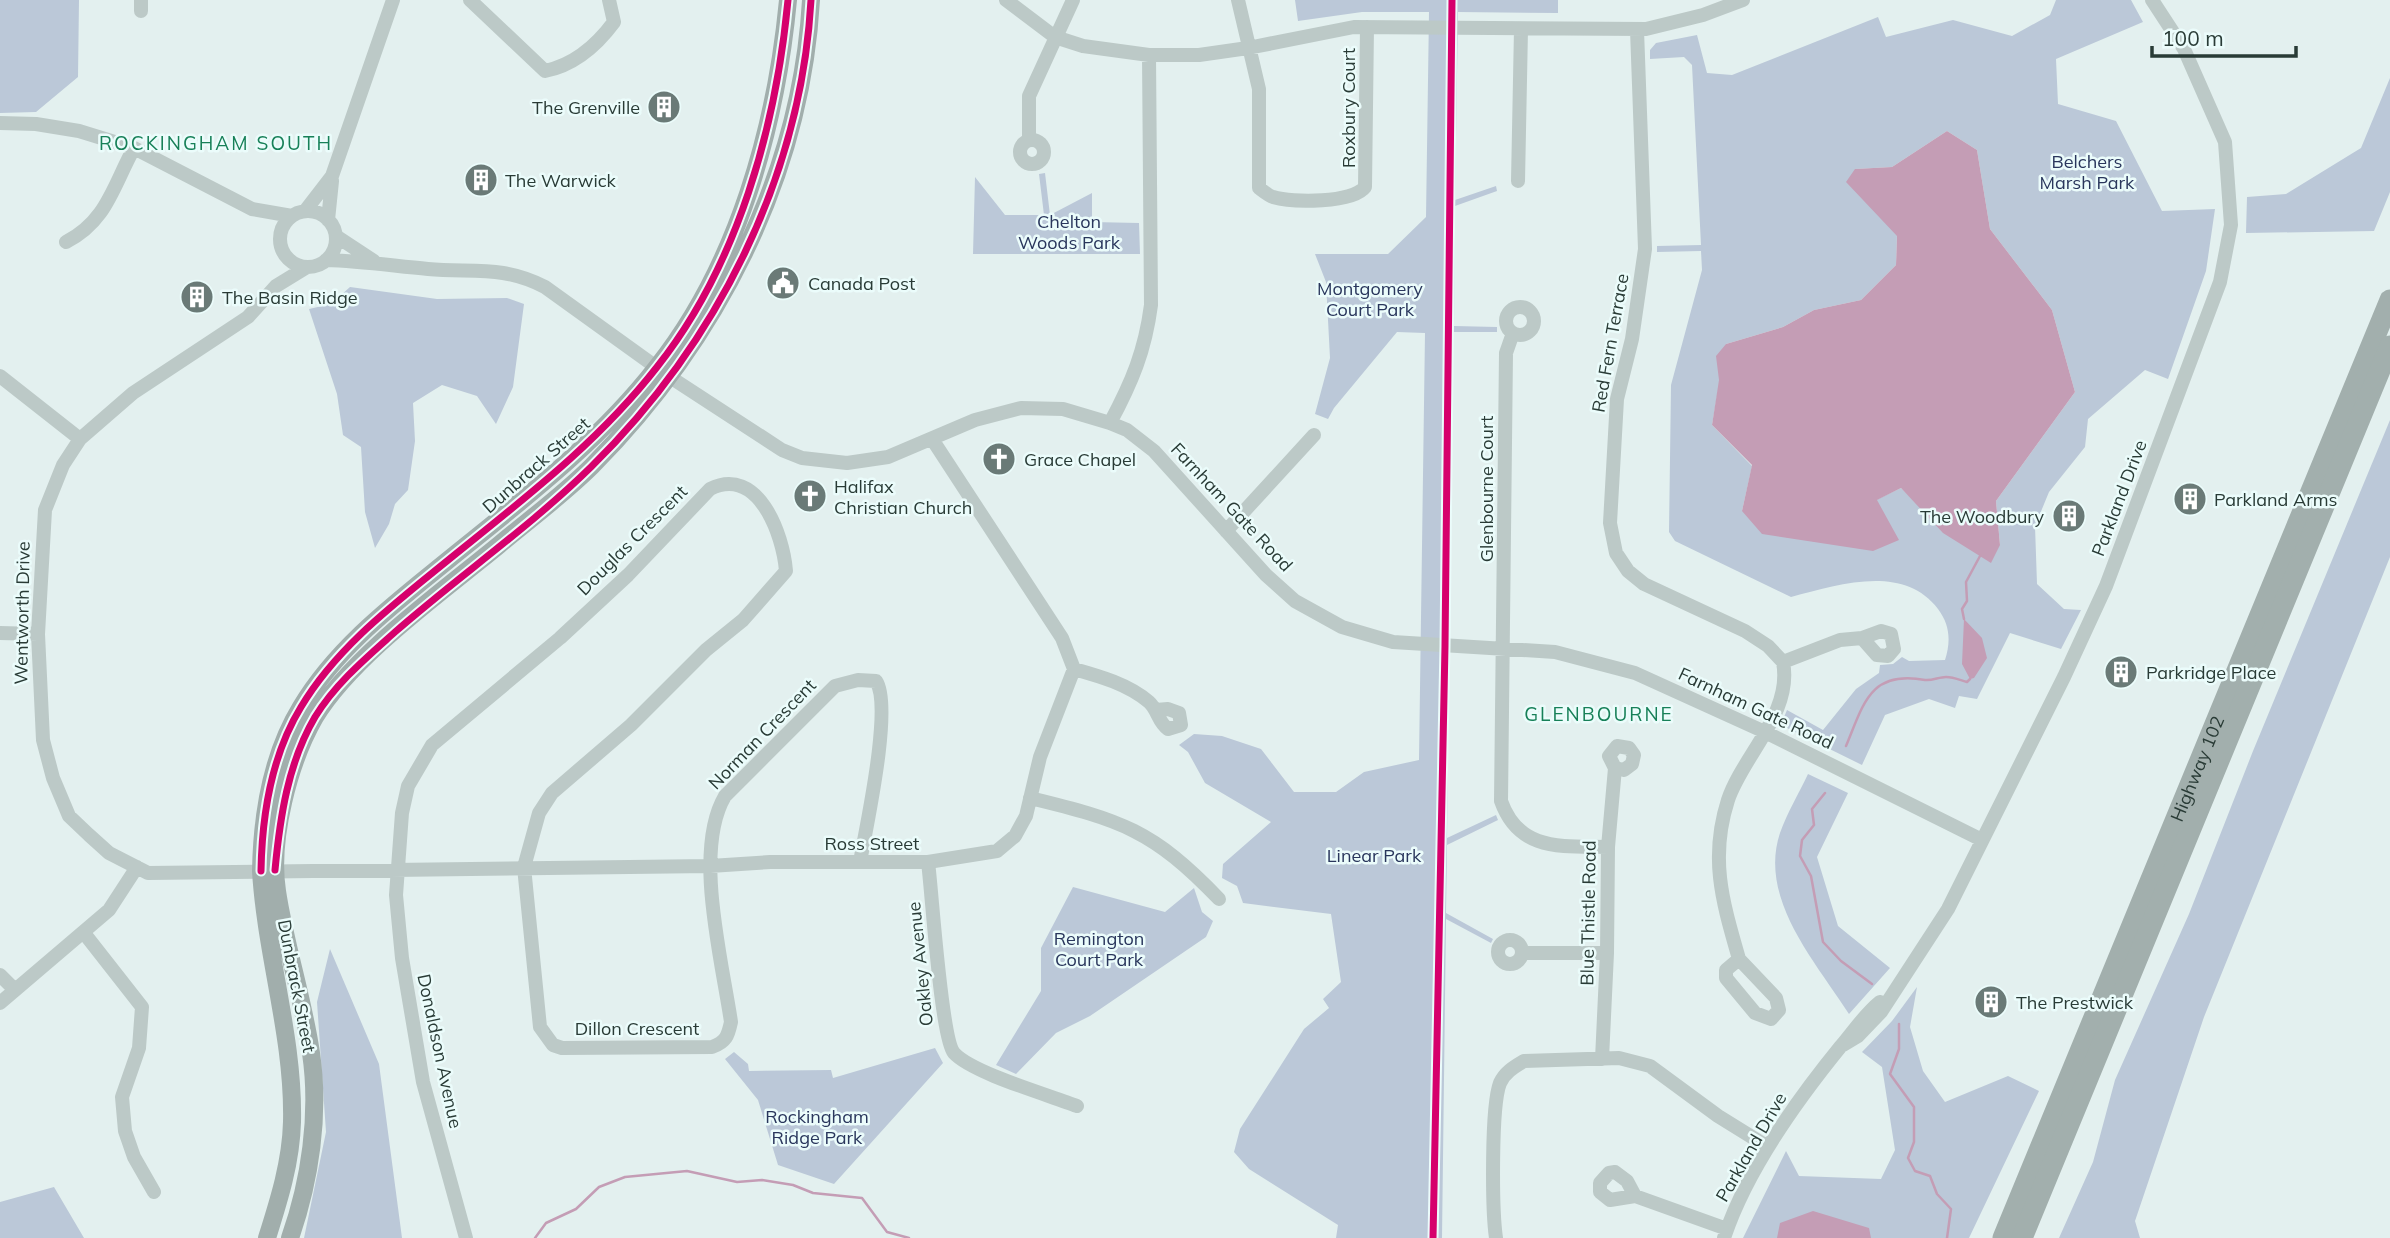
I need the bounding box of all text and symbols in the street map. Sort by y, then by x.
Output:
scale bar [2152,14,2296,58]
text: 100 m [2162,25,2224,51]
street label: Roxbury Court [1337,48,1360,168]
building icon: The Grenville [645,88,683,126]
place label: The Grenville [532,96,640,119]
district label: ROCKINGHAM SOUTH [99,131,333,155]
park label: Belchers Marsh Park [2040,150,2135,194]
building icon: The Warwick [462,161,500,199]
place label: The Warwick [505,169,617,192]
park label: Chelton Woods Park [1018,210,1121,254]
public building icon: Canada Post [764,264,802,302]
place label: Canada Post [808,272,915,295]
street label: Red Fern Terrace [1586,272,1634,414]
park label: Montgomery Court Park [1317,277,1423,321]
building icon: The Basin Ridge [178,278,216,316]
place label: The Basin Ridge [222,286,358,309]
street label: Dunbrack Street [477,412,595,518]
street label: Glenbourne Court [1475,416,1498,562]
street label: Parkland Drive [2086,437,2152,559]
street label: Farnham Gate Road [1166,438,1298,576]
church icon: Grace Chapel [980,440,1018,478]
place label: Grace Chapel [1024,448,1136,471]
place label: Halifax Christian Church [834,475,972,519]
church icon: Halifax Christian Church [791,477,829,515]
street label: Douglas Crescent [572,480,692,600]
building icon: Parkland Arms [2171,480,2209,518]
place label: Parkland Arms [2214,488,2338,511]
building icon: The Woodbury [2050,497,2088,535]
place label: The Woodbury [1920,505,2044,528]
street label: Wentworth Drive [9,541,35,685]
building icon: Parkridge Place [2102,653,2140,691]
place label: Parkridge Place [2146,661,2276,684]
street label: Farnham Gate Road [1675,662,1837,754]
street label: Norman Crescent [703,674,821,794]
district label: GLENBOURNE [1524,702,1674,726]
street label: Highway 102 [2165,712,2229,825]
street label: Ross Street [825,832,919,855]
street label: Blue Thistle Road [1575,840,1601,986]
park label: Linear Park [1327,844,1422,867]
street label: Oakley Avenue [902,901,938,1027]
street label: Dunbrack Street [273,918,321,1054]
park label: Remington Court Park [1054,927,1144,971]
street label: Donaldson Avenue [412,972,468,1130]
building icon: The Prestwick [1972,983,2010,1021]
place label: The Prestwick [2016,991,2134,1014]
street label: Dillon Crescent [575,1017,699,1040]
street label: Parkland Drive [1710,1088,1792,1206]
park label: Rockingham Ridge Park [765,1105,869,1149]

